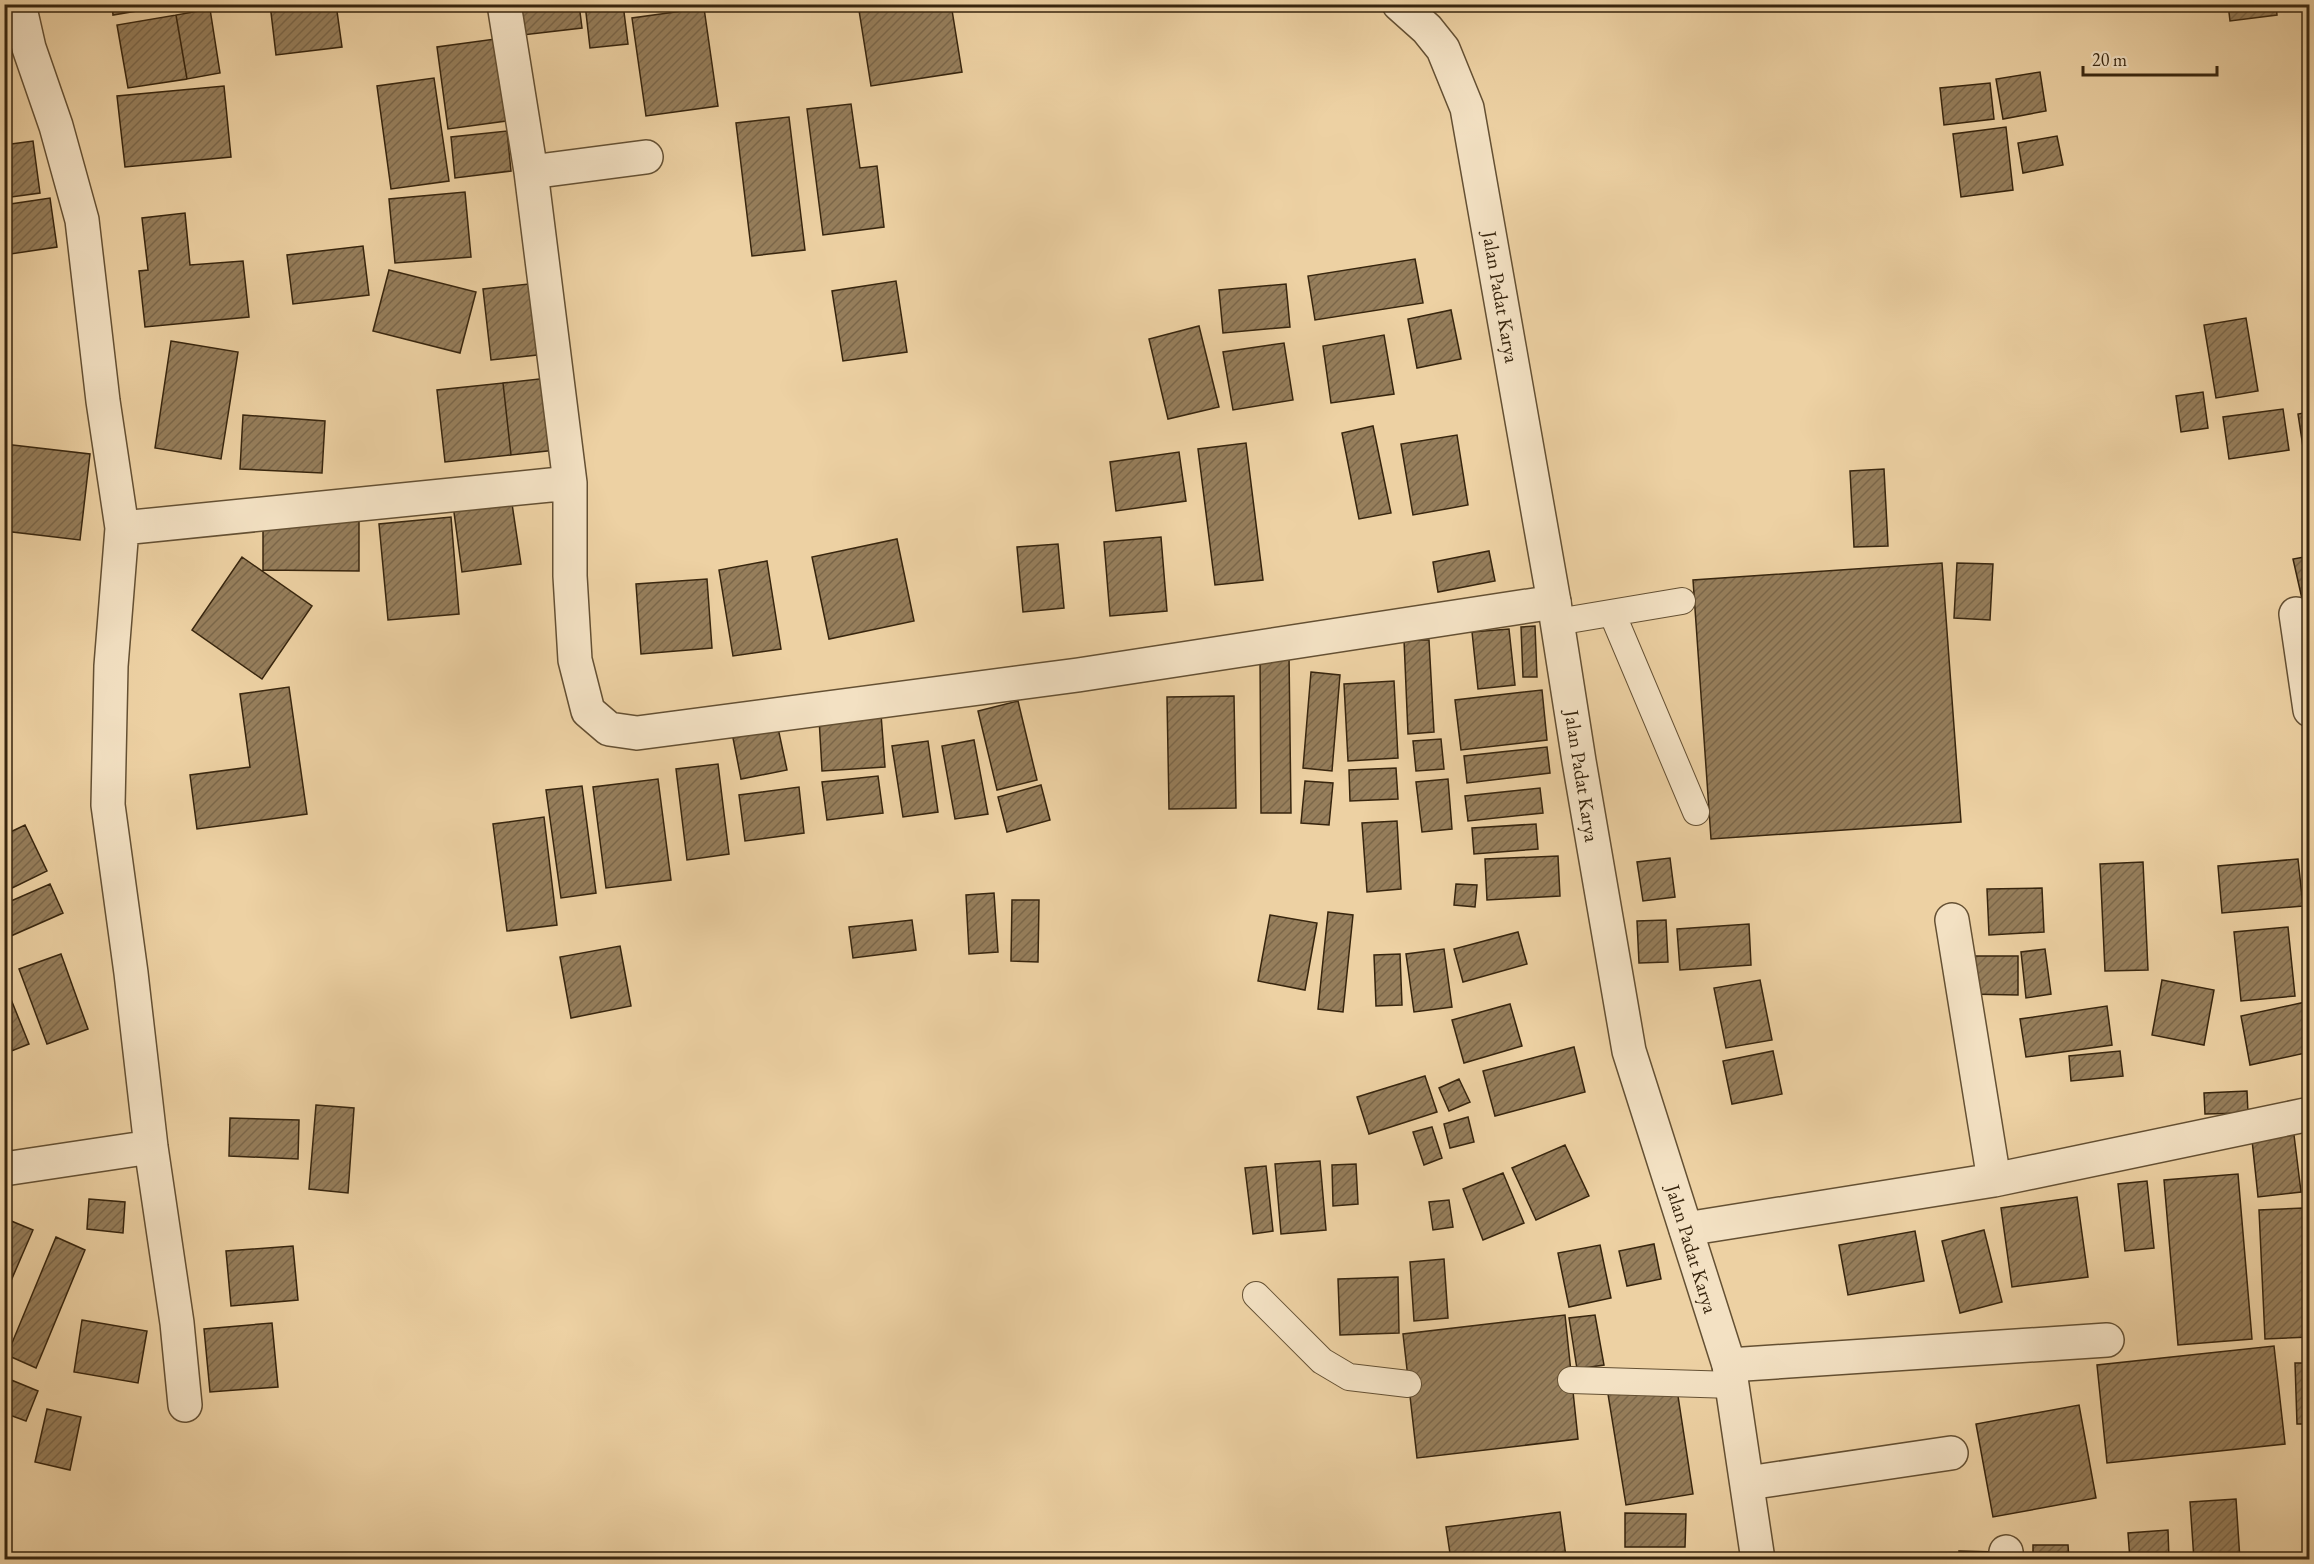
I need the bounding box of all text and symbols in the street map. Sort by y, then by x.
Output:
scale bar [2083,39,2216,77]
text: 20 m [2092,48,2127,71]
street label: Jalan Padat Karya [1476,227,1525,365]
street label: Jalan Padat Karya [1558,706,1605,844]
street label: Jalan Padat Karya [1660,1180,1724,1317]

